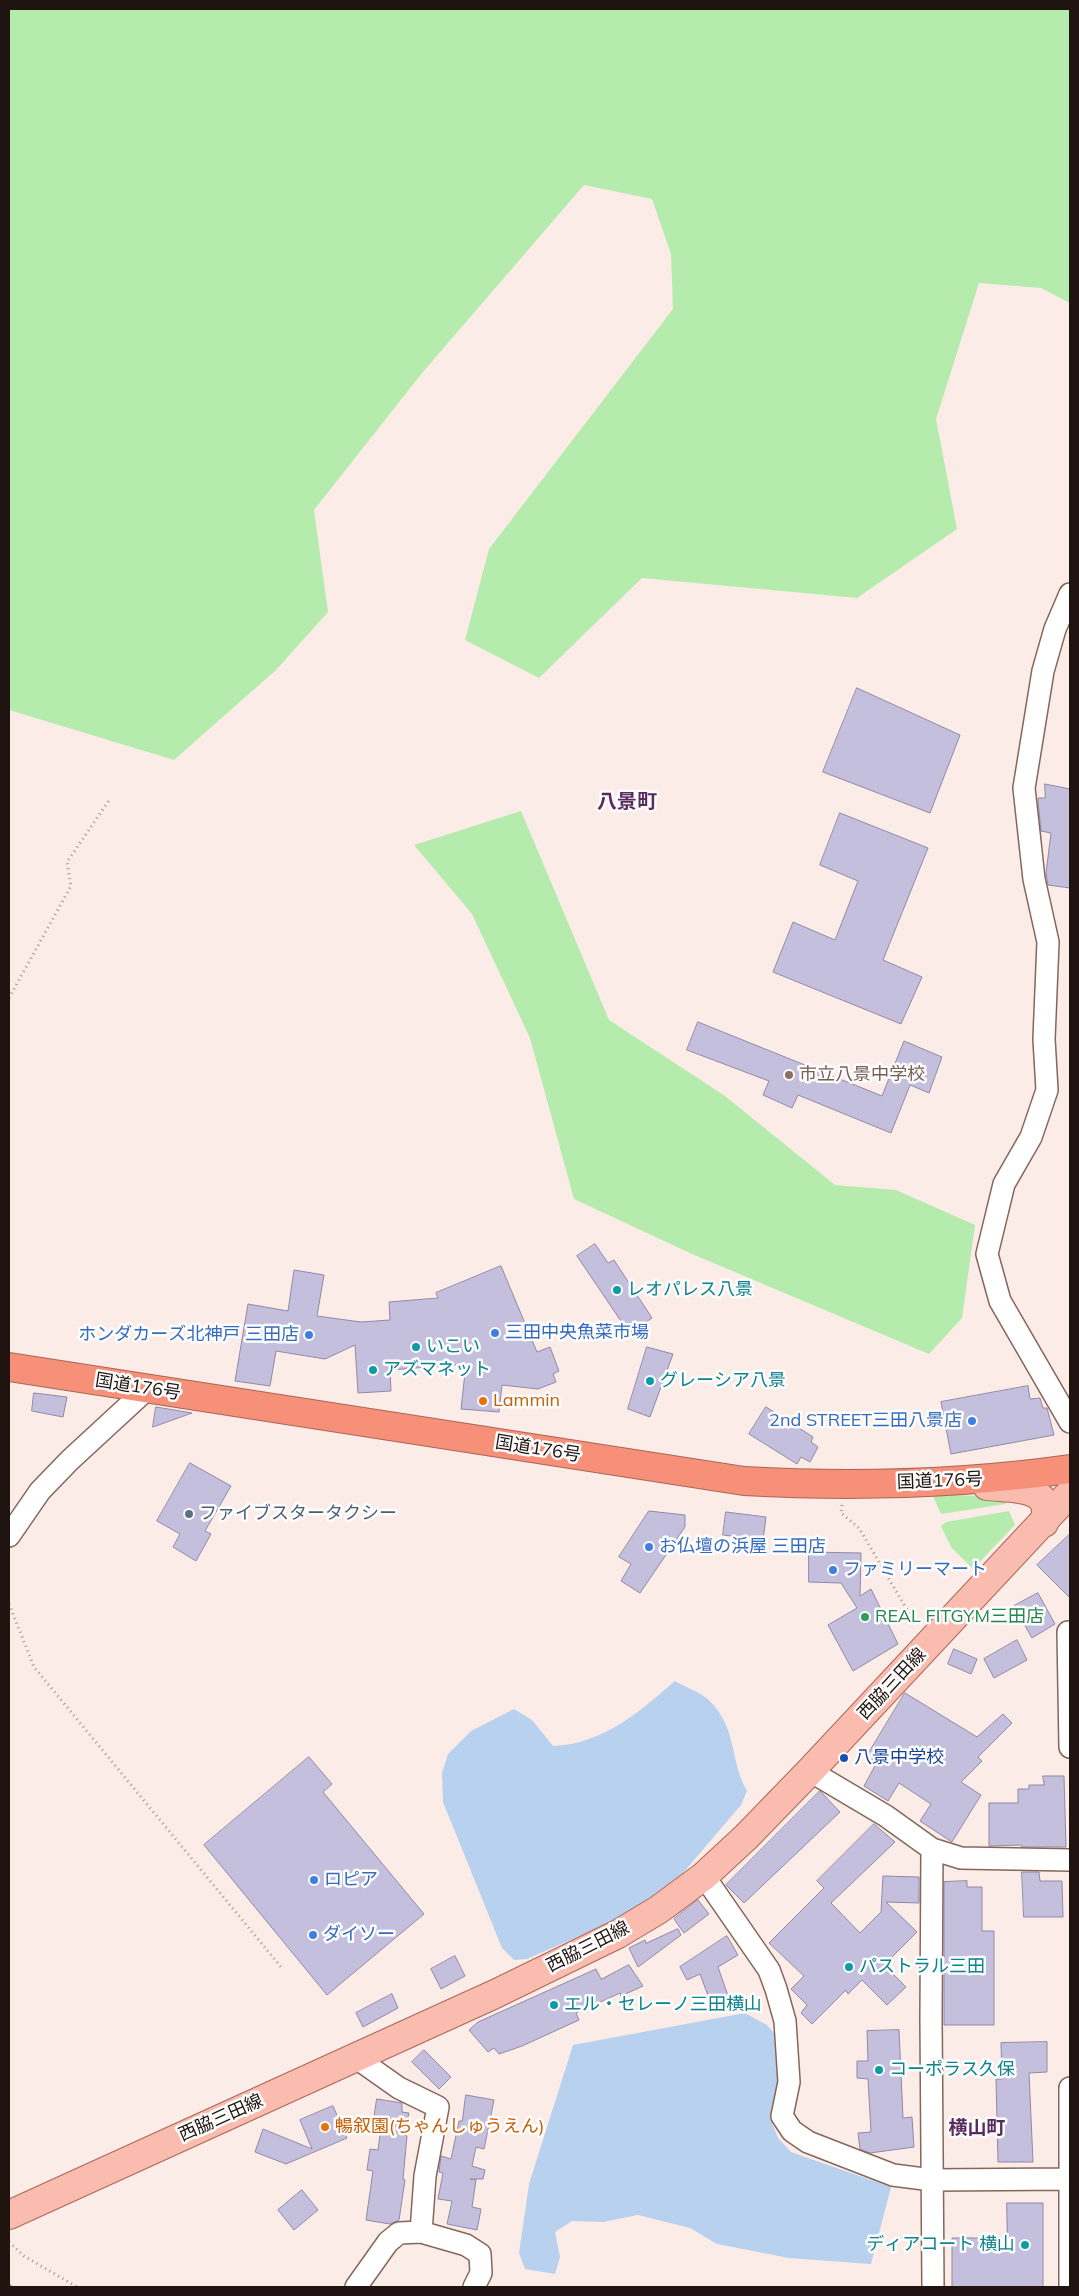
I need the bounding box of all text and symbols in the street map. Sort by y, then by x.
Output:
district label: 八景町 [597,790,657,814]
place label: 市立八景中学校 [799,1064,925,1086]
marker: 市立八景中学校 [783,1069,795,1081]
place label: レオパレス八景 [627,1279,753,1301]
marker: レオパレス八景 [611,1284,623,1296]
place label: 三田中央魚菜市場 [505,1322,649,1344]
place label: ホンダカーズ北神戸 三田店 [78,1324,299,1346]
marker: 三田中央魚菜市場 [489,1327,501,1339]
marker: ホンダカーズ北神戸 三田店 [303,1329,315,1341]
place label: いこい [426,1336,480,1358]
marker: いこい [410,1341,422,1353]
place label: アズマネット [383,1359,491,1381]
marker: アズマネット [367,1364,379,1376]
street label: 国道176号 [94,1370,182,1404]
place label: グレーシア八景 [660,1370,786,1392]
marker: グレーシア八景 [644,1375,656,1387]
place label: Lammin [493,1390,560,1412]
marker: Lammin [477,1395,489,1407]
place label: 2nd STREET三田八景店 [769,1410,962,1432]
marker: 2nd STREET三田八景店 [966,1415,978,1427]
street label: 国道176号 [494,1432,582,1466]
street label: 国道176号 [896,1469,984,1493]
place label: ファイブスタータクシー [199,1503,397,1525]
marker: ファイブスタータクシー [183,1508,195,1520]
place label: お仏壇の浜屋 三田店 [659,1536,826,1558]
marker: お仏壇の浜屋 三田店 [643,1541,655,1553]
place label: ファミリーマート [843,1559,987,1581]
marker: ファミリーマート [827,1564,839,1576]
place label: REAL FITGYM三田店 [875,1606,1044,1628]
marker: REAL FITGYM三田店 [859,1611,871,1623]
street label: 西脇三田線 [853,1644,931,1724]
place label: 八景中学校 [854,1747,944,1769]
marker: 八景中学校 [838,1752,850,1764]
place label: ロピア [324,1869,378,1891]
marker: ロピア [308,1874,320,1886]
street label: 西脇三田線 [543,1917,633,1977]
place label: ダイソー [323,1924,395,1946]
marker: ダイソー [307,1929,319,1941]
place label: パストラル三田 [859,1956,985,1978]
marker: パストラル三田 [843,1961,855,1973]
place label: エル・セレーノ三田横山 [564,1994,762,2016]
marker: エル・セレーノ三田横山 [548,1999,560,2011]
place label: コーポラス久保 [889,2059,1015,2081]
marker: コーポラス久保 [873,2064,885,2076]
street label: 西脇三田線 [175,2090,267,2146]
place label: 暢叙園(ちゃんしゅうえん) [335,2116,544,2138]
district label: 横山町 [949,2117,1005,2139]
marker: 暢叙園(ちゃんしゅうえん) [319,2121,331,2133]
place label: ディアコート 横山 [866,2234,1015,2256]
marker: ディアコート 横山 [1019,2239,1031,2251]

